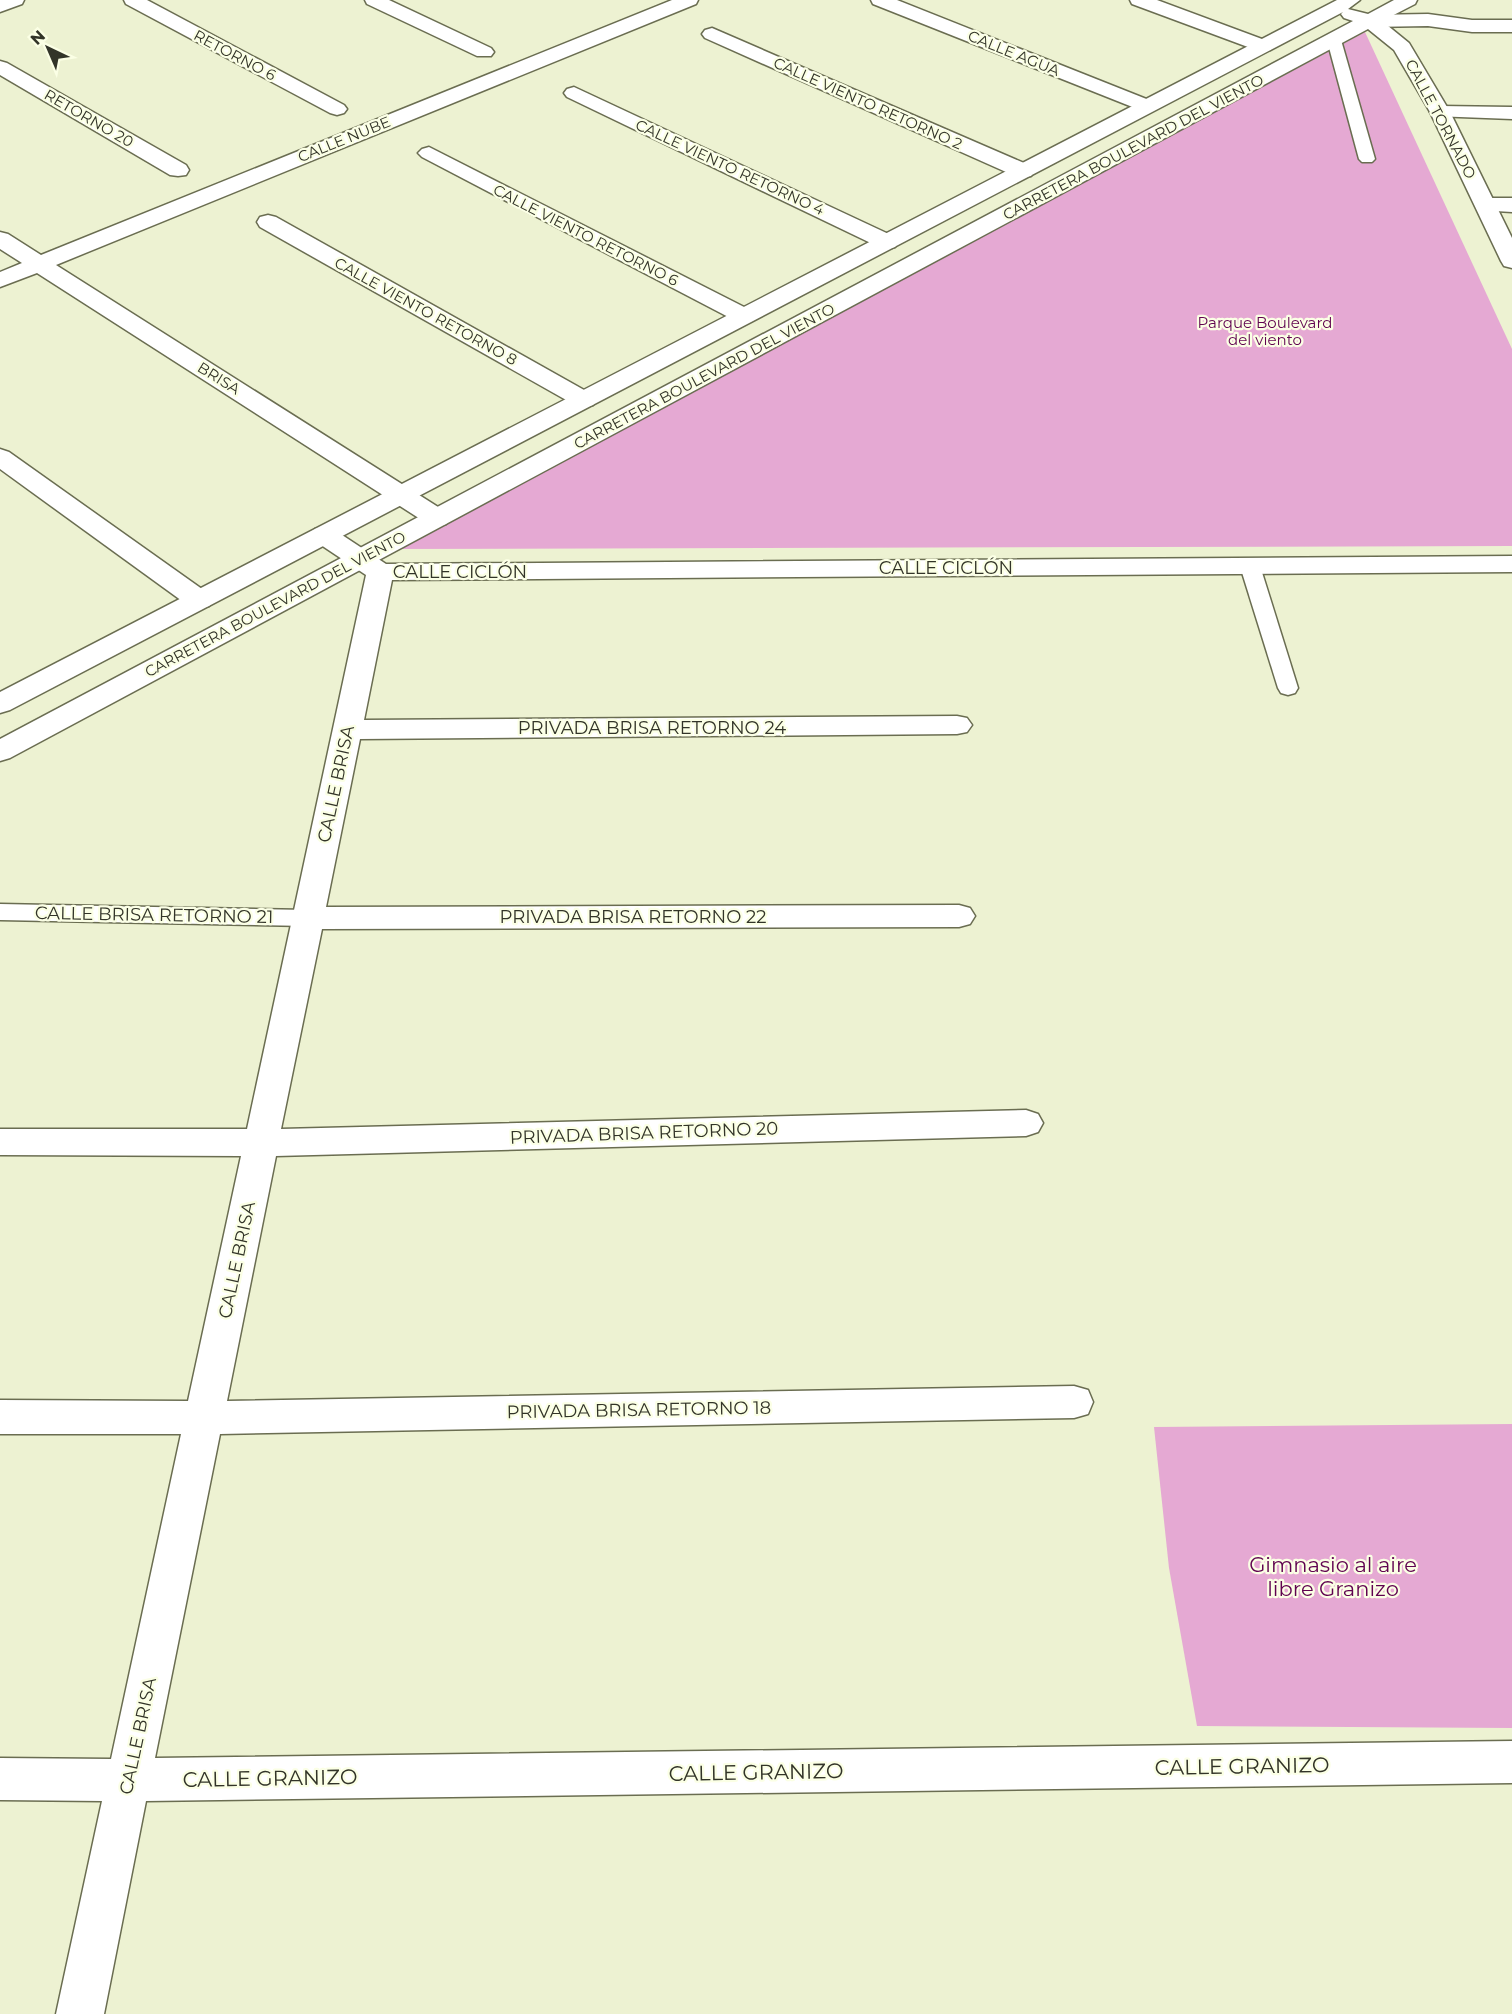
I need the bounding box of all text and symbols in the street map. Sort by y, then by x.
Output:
north arrow [18,18,78,78]
street label: RETORNO 6 [191,25,279,85]
text: N [27,26,49,49]
street label: CALLE AGUA [965,26,1063,80]
street label: CALLE VIENTO RETORNO 2 [771,53,965,153]
street label: CALLE TORNADO [1401,56,1481,182]
street label: CARRETERA BOULEVARD DEL VIENTO [999,70,1267,224]
street label: RETORNO 20 [41,85,137,151]
street label: CALLE NUBE [295,112,393,166]
street label: CALLE VIENTO RETORNO 4 [633,115,828,219]
street label: CALLE VIENTO RETORNO 6 [490,180,682,290]
street label: CALLE VIENTO RETORNO 8 [331,253,521,369]
street label: CARRETERA BOULEVARD DEL VIENTO [570,299,838,453]
park label: Parque Boulevard del viento [1198,313,1332,349]
street label: BRISA [194,358,244,399]
street label: CARRETERA BOULEVARD DEL VIENTO [141,527,409,681]
street label: CALLE CICLÓN [879,557,1013,579]
street label: CALLE CICLÓN [393,561,527,583]
street label: PRIVADA BRISA RETORNO 24 [518,717,786,739]
street label: CALLE BRISA [313,723,359,845]
street label: CALLE BRISA RETORNO 21 [35,902,273,928]
street label: PRIVADA BRISA RETORNO 22 [500,906,767,928]
street label: PRIVADA BRISA RETORNO 20 [509,1117,779,1149]
street label: CALLE BRISA [214,1199,260,1321]
street label: PRIVADA BRISA RETORNO 18 [507,1397,771,1423]
park label: Gimnasio al aire libre Granizo [1249,1552,1417,1601]
street label: CALLE BRISA [115,1675,161,1797]
street label: CALLE GRANIZO [1154,1752,1330,1780]
street label: CALLE GRANIZO [668,1758,844,1786]
street label: CALLE GRANIZO [182,1764,358,1792]

